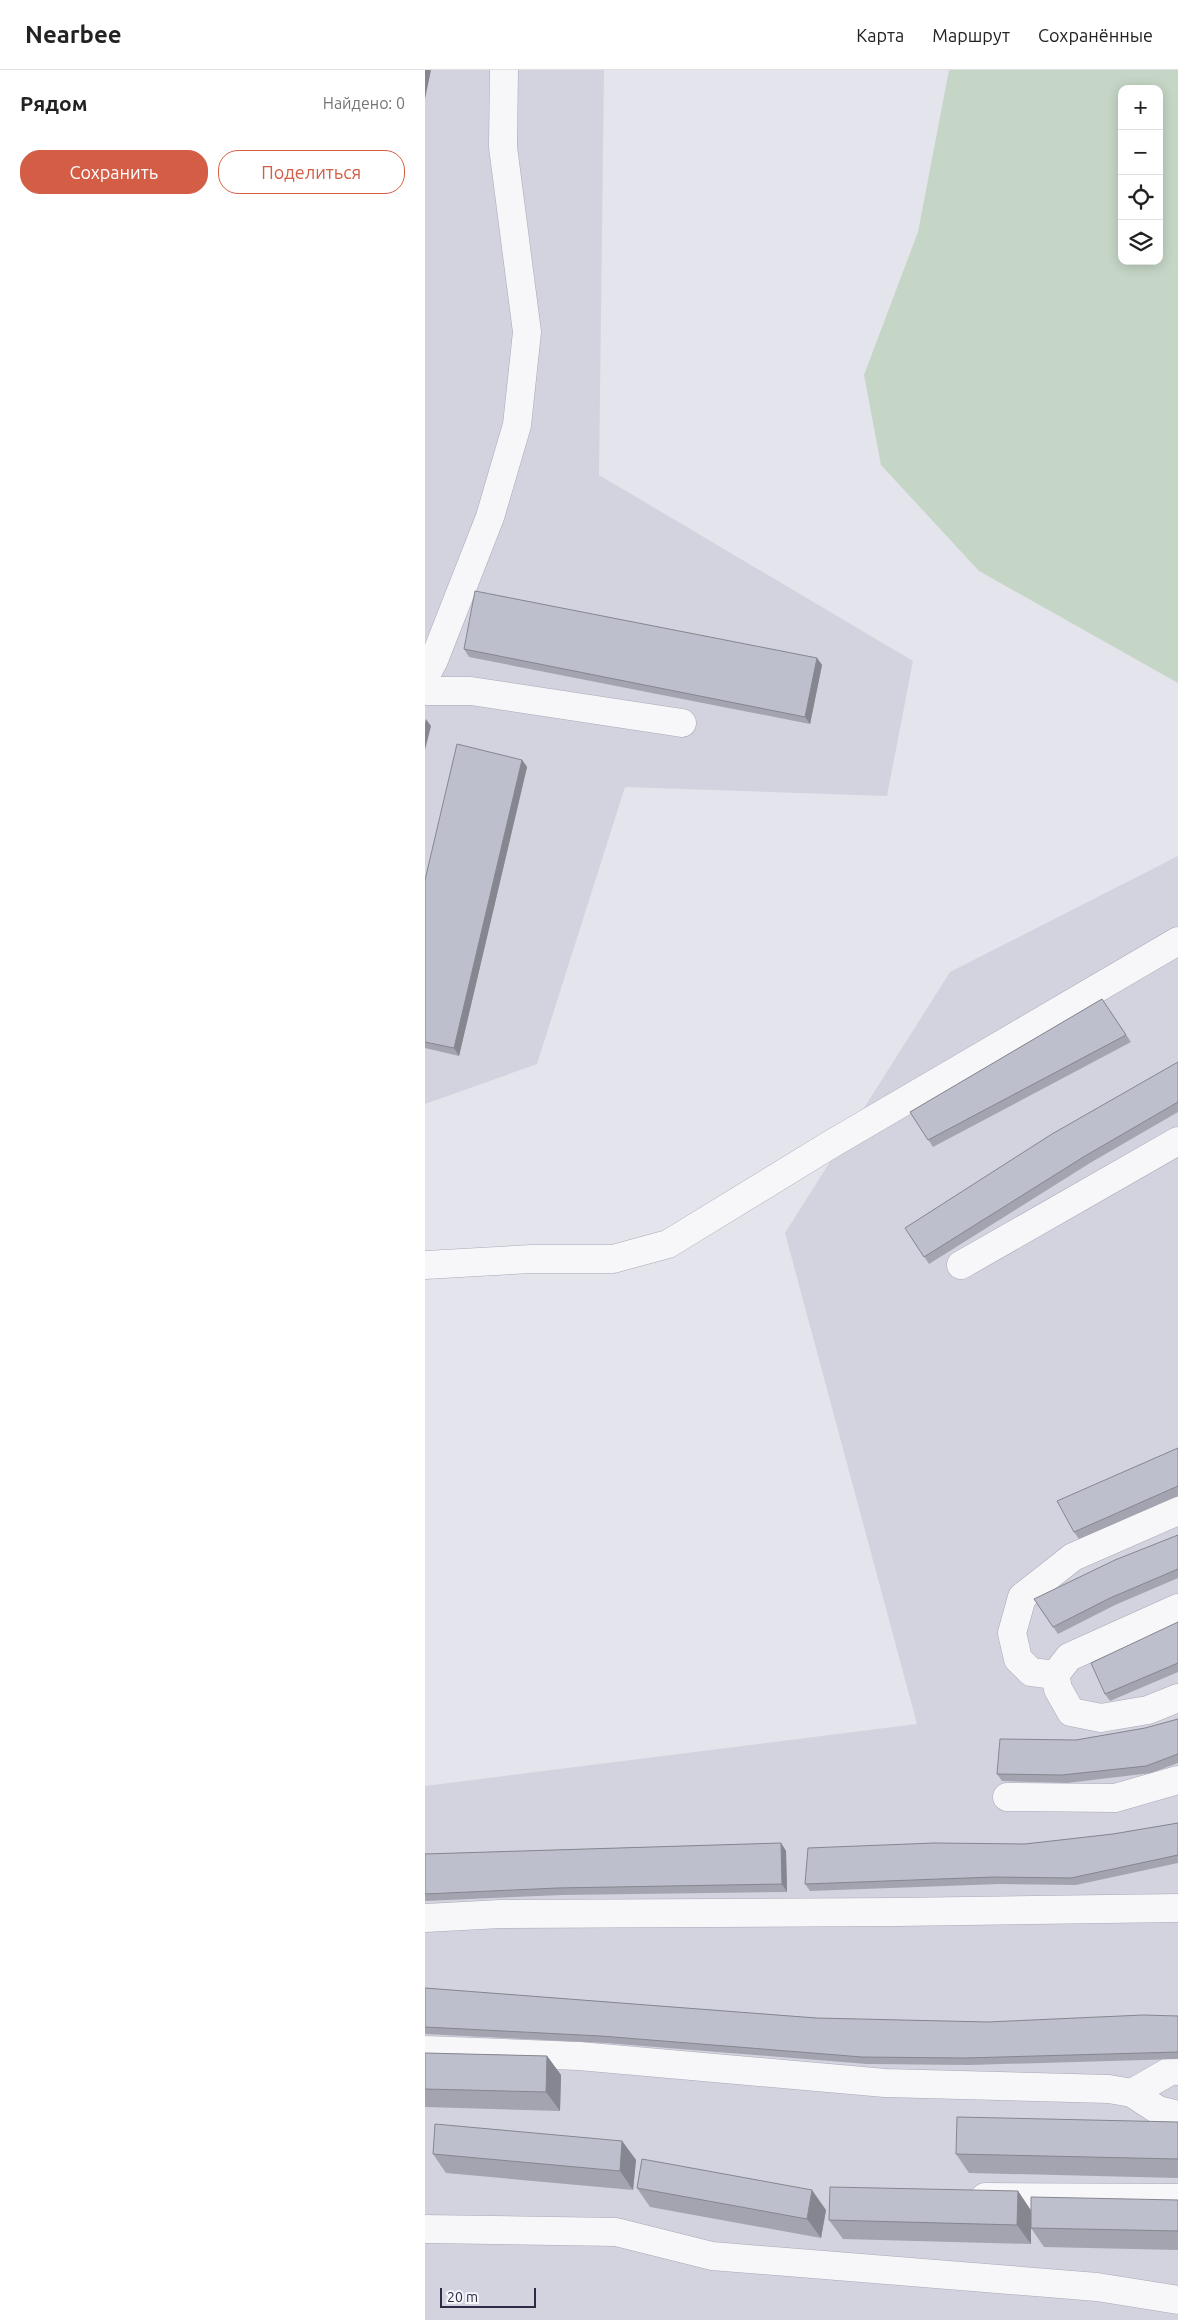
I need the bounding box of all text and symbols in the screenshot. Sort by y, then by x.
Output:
text: Nearbee [25,21,122,48]
text: Карта [856,25,904,45]
text: Маршрут [932,25,1010,45]
text: Сохранённые [1038,25,1153,45]
map controls [1118,85,1163,265]
button: + [1118,85,1163,130]
text: Рядом [20,91,88,115]
text: Найдено: 0 [323,94,405,112]
button: − [1118,130,1163,175]
button: Сохранить [20,150,208,194]
button: Поделиться [218,150,405,194]
button: locate [1118,175,1163,220]
button: layers [1118,220,1163,265]
scale bar [440,2285,536,2308]
text: 20 m [447,2289,478,2305]

